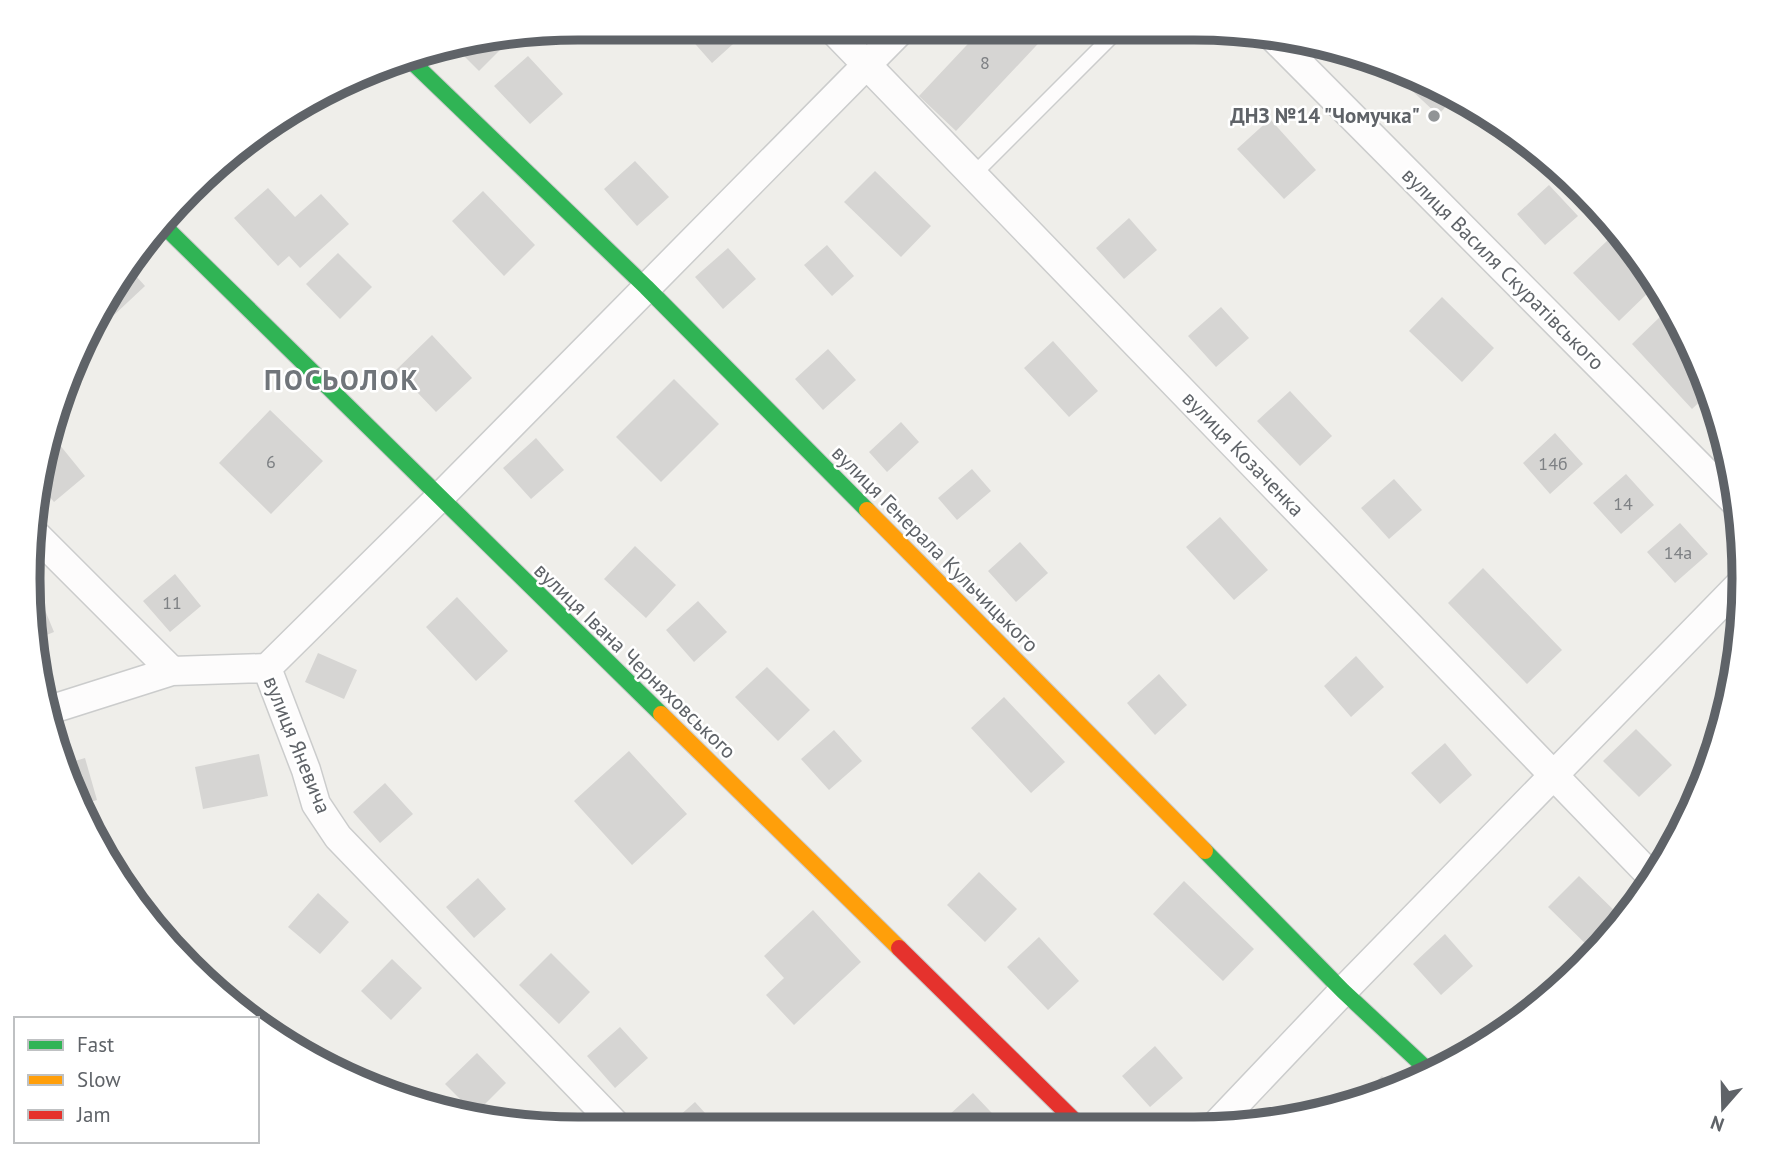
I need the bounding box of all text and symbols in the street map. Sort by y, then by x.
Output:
house number: 8 [980,51,990,74]
place label: ДНЗ №14 "Чомучка" [1230,102,1420,129]
marker: ДНЗ №14 "Чомучка" [1426,108,1442,124]
street label: вулиця Василя Скуратівського [1396,162,1610,376]
district label: ПОСЬОЛОК [264,361,420,398]
street label: вулиця Козаченка [1177,385,1310,522]
street label: вулиця Генерала Кульчицького [826,439,1045,658]
house number: 6 [266,450,276,473]
house number: 14б [1538,452,1568,475]
house number: 14 [1613,492,1633,515]
house number: 14а [1664,541,1692,564]
street label: вулиця Івана Черняховського [529,557,742,764]
house number: 11 [162,591,182,614]
street label: вулиця Яневича [258,672,337,817]
legend [14,1017,259,1143]
text: Fast [77,1031,114,1058]
text: Slow [77,1066,121,1093]
north arrow [1688,1073,1758,1143]
text: Jam [76,1101,111,1128]
text: N [1707,1111,1727,1137]

